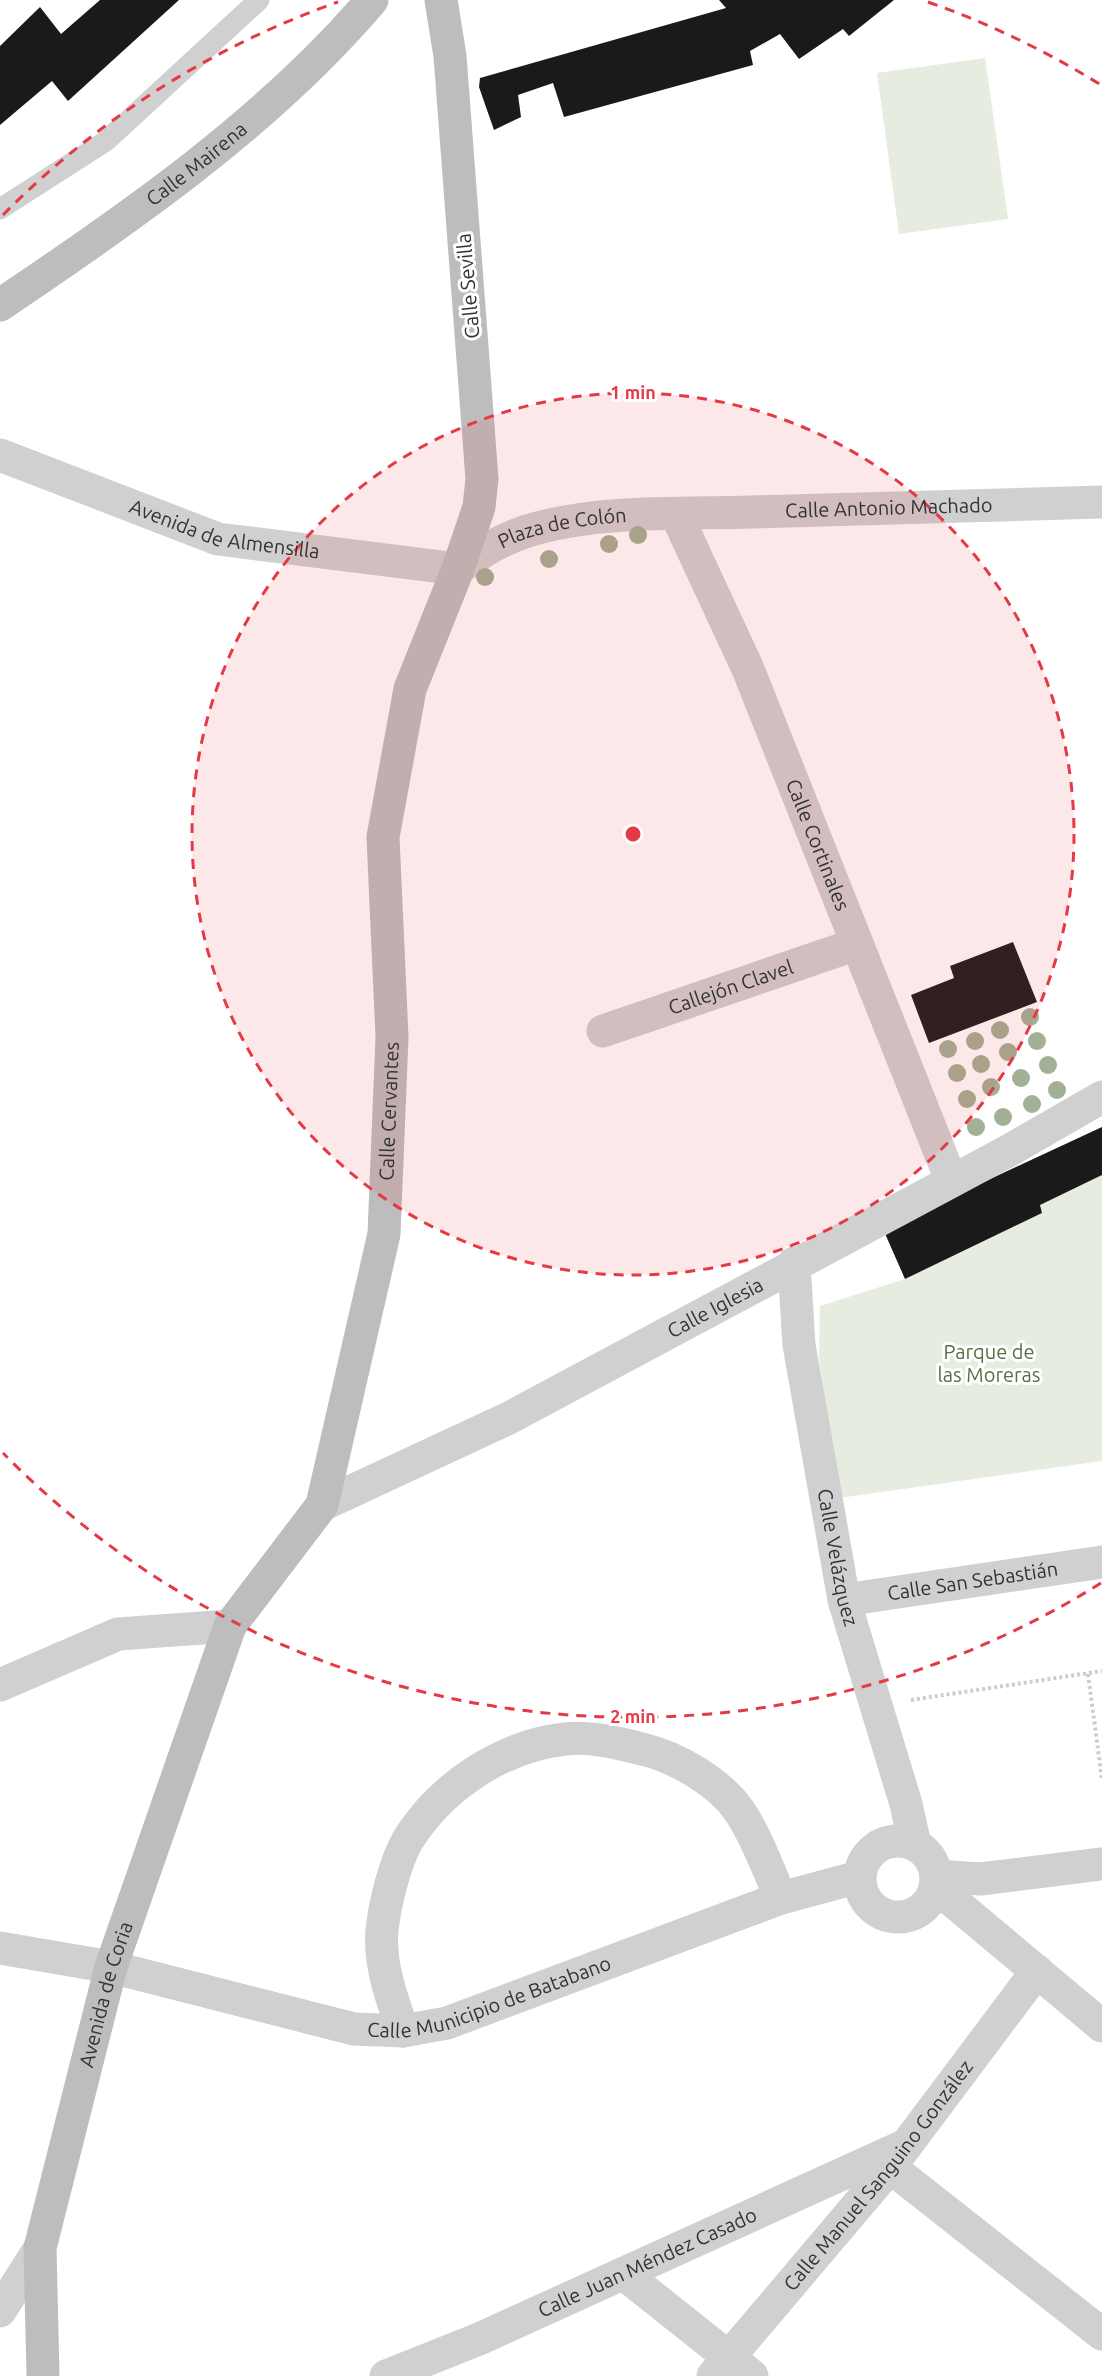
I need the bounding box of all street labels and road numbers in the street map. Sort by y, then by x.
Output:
street label: Calle Mairena [141,117,251,210]
street label: Calle Sevilla [451,232,484,340]
street label: Calle Antonio Machado [785,493,993,522]
street label: Avenida de Almensilla [127,494,321,563]
street label: Plaza de Colón [494,503,627,552]
street label: Calle Cortinales [782,775,855,914]
street label: Callejón Clavel [665,955,796,1019]
street label: Calle Cervantes [374,1041,403,1181]
street label: Calle Iglesia [663,1272,767,1342]
street label: Calle Velázquez [814,1487,863,1629]
street label: Calle San Sebastián [886,1557,1059,1604]
street label: Avenida de Coria [74,1918,137,2070]
street label: Calle Municipio de Batabano [367,1951,614,2042]
street label: Calle Manuel Sanguino González [778,2055,977,2295]
street label: Calle Juan Méndez Casado [534,2202,760,2322]

